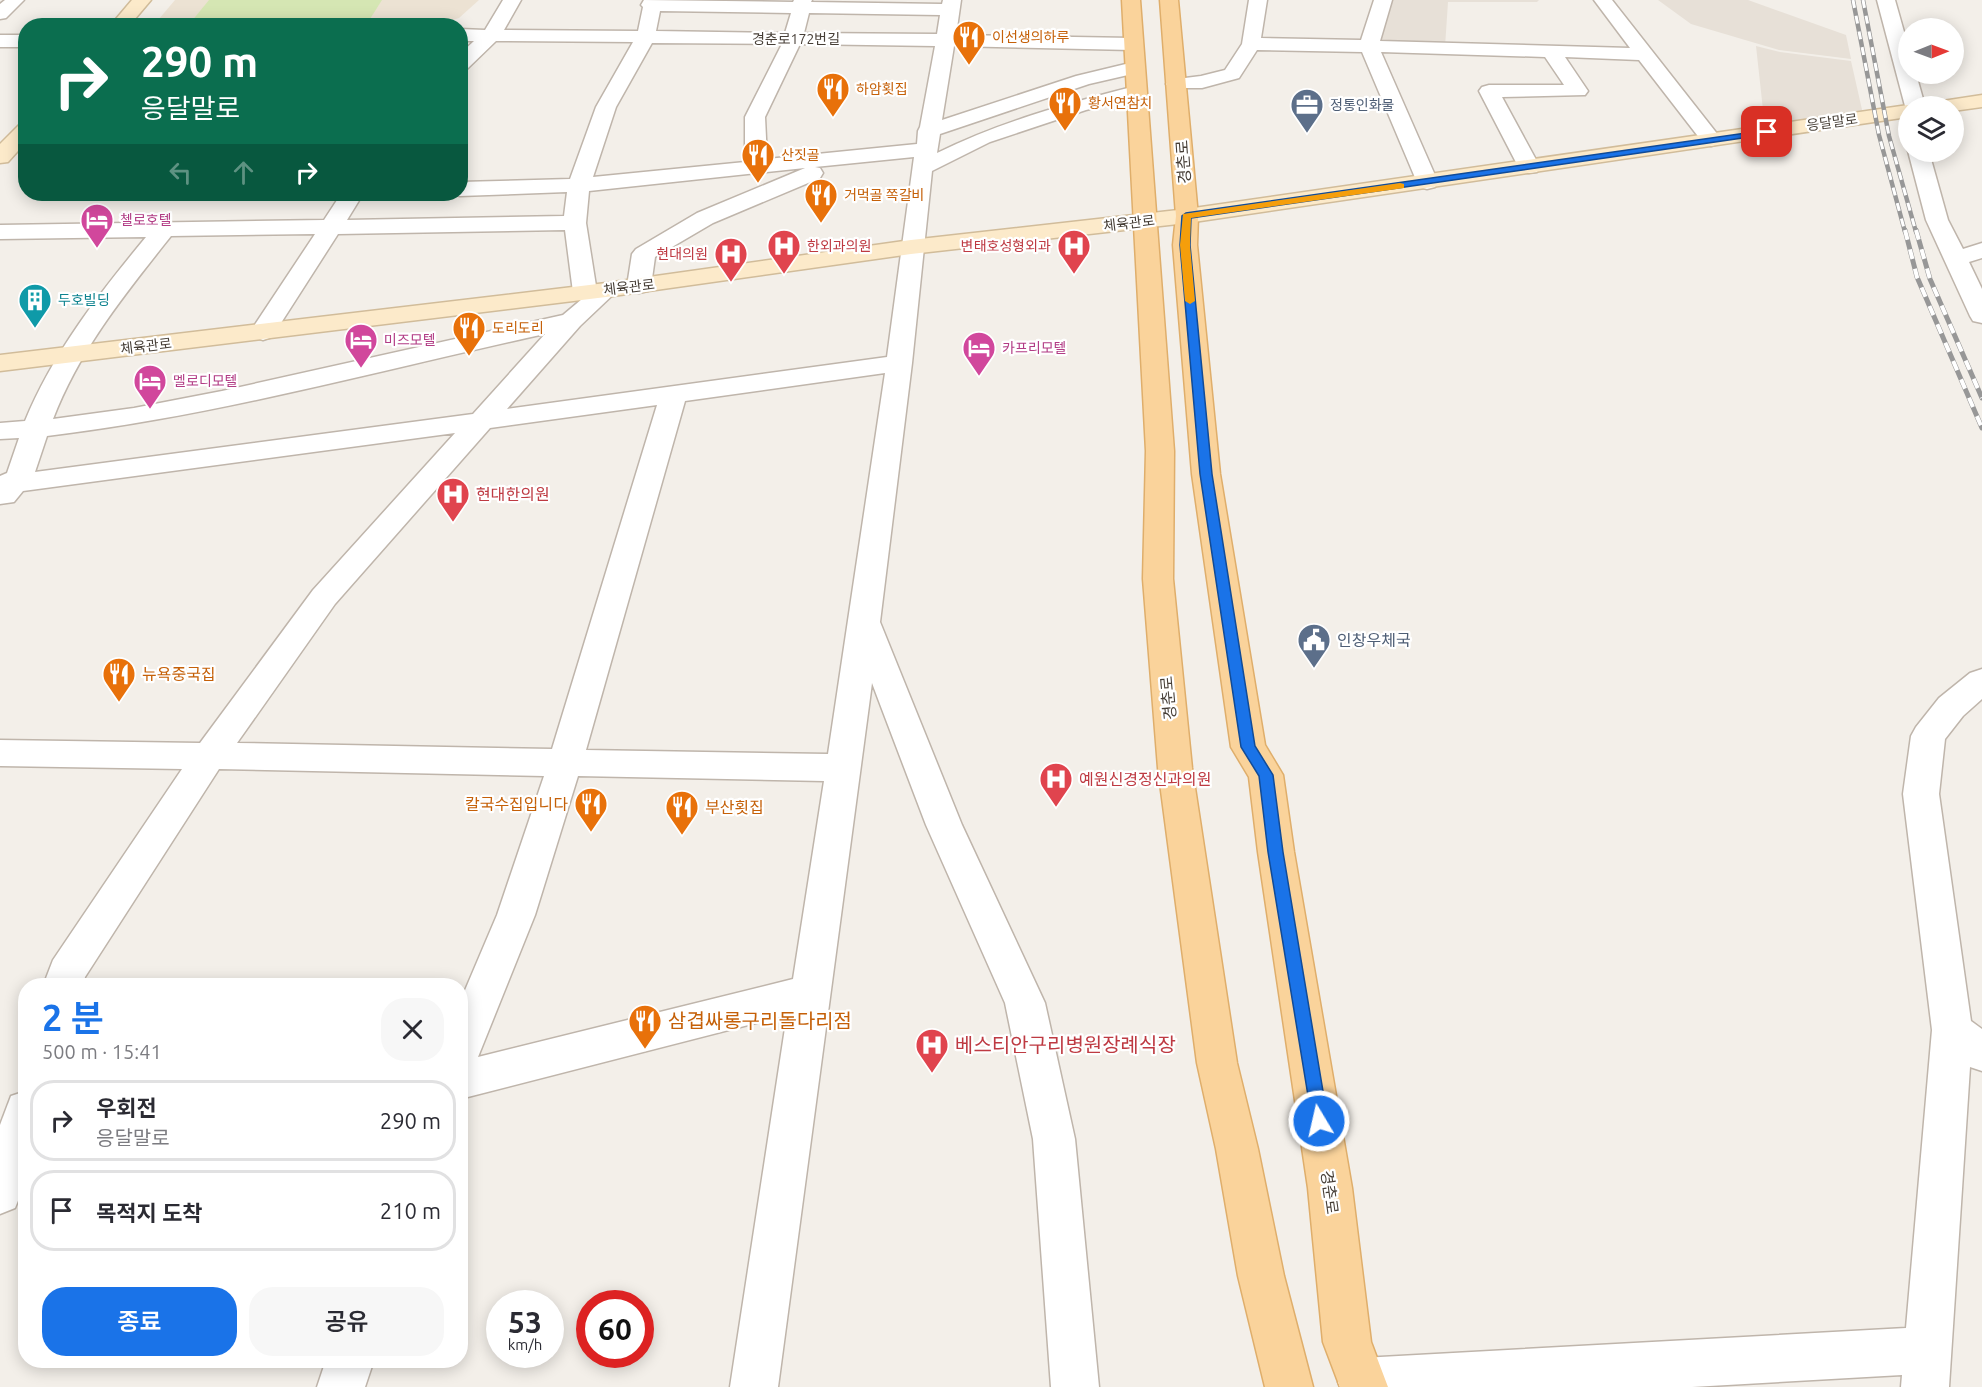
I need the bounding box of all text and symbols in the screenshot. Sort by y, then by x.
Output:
north arrow [1898,18,1964,84]
map controls [1898,18,1964,162]
restaurant icon: 이선생의하루 [951,19,987,66]
place label: 이선생의하루 [992,29,1069,45]
street label: 경춘로172번길 [752,31,840,47]
text: 290 m [141,38,258,85]
icon: right [42,42,120,120]
restaurant icon: 하암횟집 [815,71,851,118]
place label: 하암횟집 [856,81,908,97]
restaurant icon: 황서연참치 [1047,85,1083,132]
office icon: 정통인화물 [1289,87,1325,134]
text: 응달말로 [141,93,240,123]
place label: 황서연참치 [1088,95,1152,111]
button: layers [1898,96,1964,162]
place label: 정통인화물 [1330,97,1395,113]
pin [1741,106,1792,157]
street label: 응달말로 [1805,110,1859,134]
icon: arrive [1750,115,1783,148]
restaurant icon: 산짓골 [740,137,776,184]
street label: 경춘로 [1172,139,1194,185]
place label: 산짓골 [781,147,820,163]
icon: left [164,156,197,189]
icon: ahead [227,156,260,189]
icon: right [290,156,323,189]
restaurant icon: 거먹골 쪽갈비 [803,177,839,224]
place label: 거먹골 쪽갈비 [844,187,925,203]
hotel icon: 첼로호텔 [79,202,115,249]
place label: 첼로호텔 [120,212,172,228]
street label: 체육관로 [1102,212,1156,234]
hospital icon: 한외과의원 [766,228,802,275]
hospital icon: 변태호성형외과 [1056,228,1092,275]
hospital icon: 현대의원 [713,236,749,283]
place label: 한외과의원 [807,238,871,254]
place label: 변태호성형외과 [961,238,1051,254]
place label: 현대의원 [656,246,708,262]
street label: 체육관로 [602,276,656,298]
building icon: 두호빌딩 [17,282,53,329]
place label: 두호빌딩 [58,292,110,308]
restaurant icon: 도리도리 [451,310,487,357]
place label: 도리도리 [492,320,544,336]
hotel icon: 미즈모텔 [343,322,379,369]
hotel icon: 카프리모텔 [961,330,997,377]
place label: 미즈모텔 [384,332,436,348]
street label: 체육관로 [119,335,173,357]
place label: 카프리모텔 [1002,340,1066,356]
hotel icon: 멜로디모텔 [132,363,168,410]
place label: 멜로디모텔 [173,373,237,389]
hospital icon: 현대한의원 [435,476,471,523]
place label: 현대한의원 [476,485,550,503]
public building icon: 인창우체국 [1296,622,1332,669]
place label: 인창우체국 [1337,631,1411,649]
restaurant icon: 뉴욕중국집 [101,656,137,703]
place label: 뉴욕중국집 [142,665,216,683]
street label: 경춘로 [1157,675,1179,721]
hospital icon: 예원신경정신과의원 [1038,761,1074,808]
place label: 예원신경정신과의원 [1079,770,1211,788]
restaurant icon: 칼국수집입니다 [573,786,609,833]
restaurant icon: 부산횟집 [664,789,700,836]
place label: 칼국수집입니다 [465,795,568,813]
place label: 부산횟집 [705,798,764,816]
text: 2 분 [42,997,104,1038]
button: close [381,998,444,1061]
restaurant icon: 삼겹싸롱구리돌다리점 [627,1003,663,1050]
place label: 삼겹싸롱구리돌다리점 [668,1009,852,1032]
hospital icon: 베스티안구리병원장례식장 [914,1027,950,1074]
place label: 베스티안구리병원장례식장 [955,1033,1176,1056]
text: 500 m · 15:41 [42,1040,162,1063]
position arrow [1287,1089,1351,1153]
text: 우회전 [96,1095,157,1120]
icon: right [45,1104,78,1137]
text: 290 m [380,1108,441,1133]
text: 응달말로 [96,1126,170,1149]
street label: 경춘로 [1318,1169,1342,1215]
icon: arrive [45,1194,78,1227]
text: 210 m [380,1198,441,1223]
text: 목적지 도착 [96,1200,202,1225]
button: 종료 [42,1287,237,1356]
button: 공유 [249,1287,444,1356]
speed limit sign: 60 [576,1290,654,1368]
text: 53 [508,1305,542,1339]
text: km/h [508,1336,542,1353]

